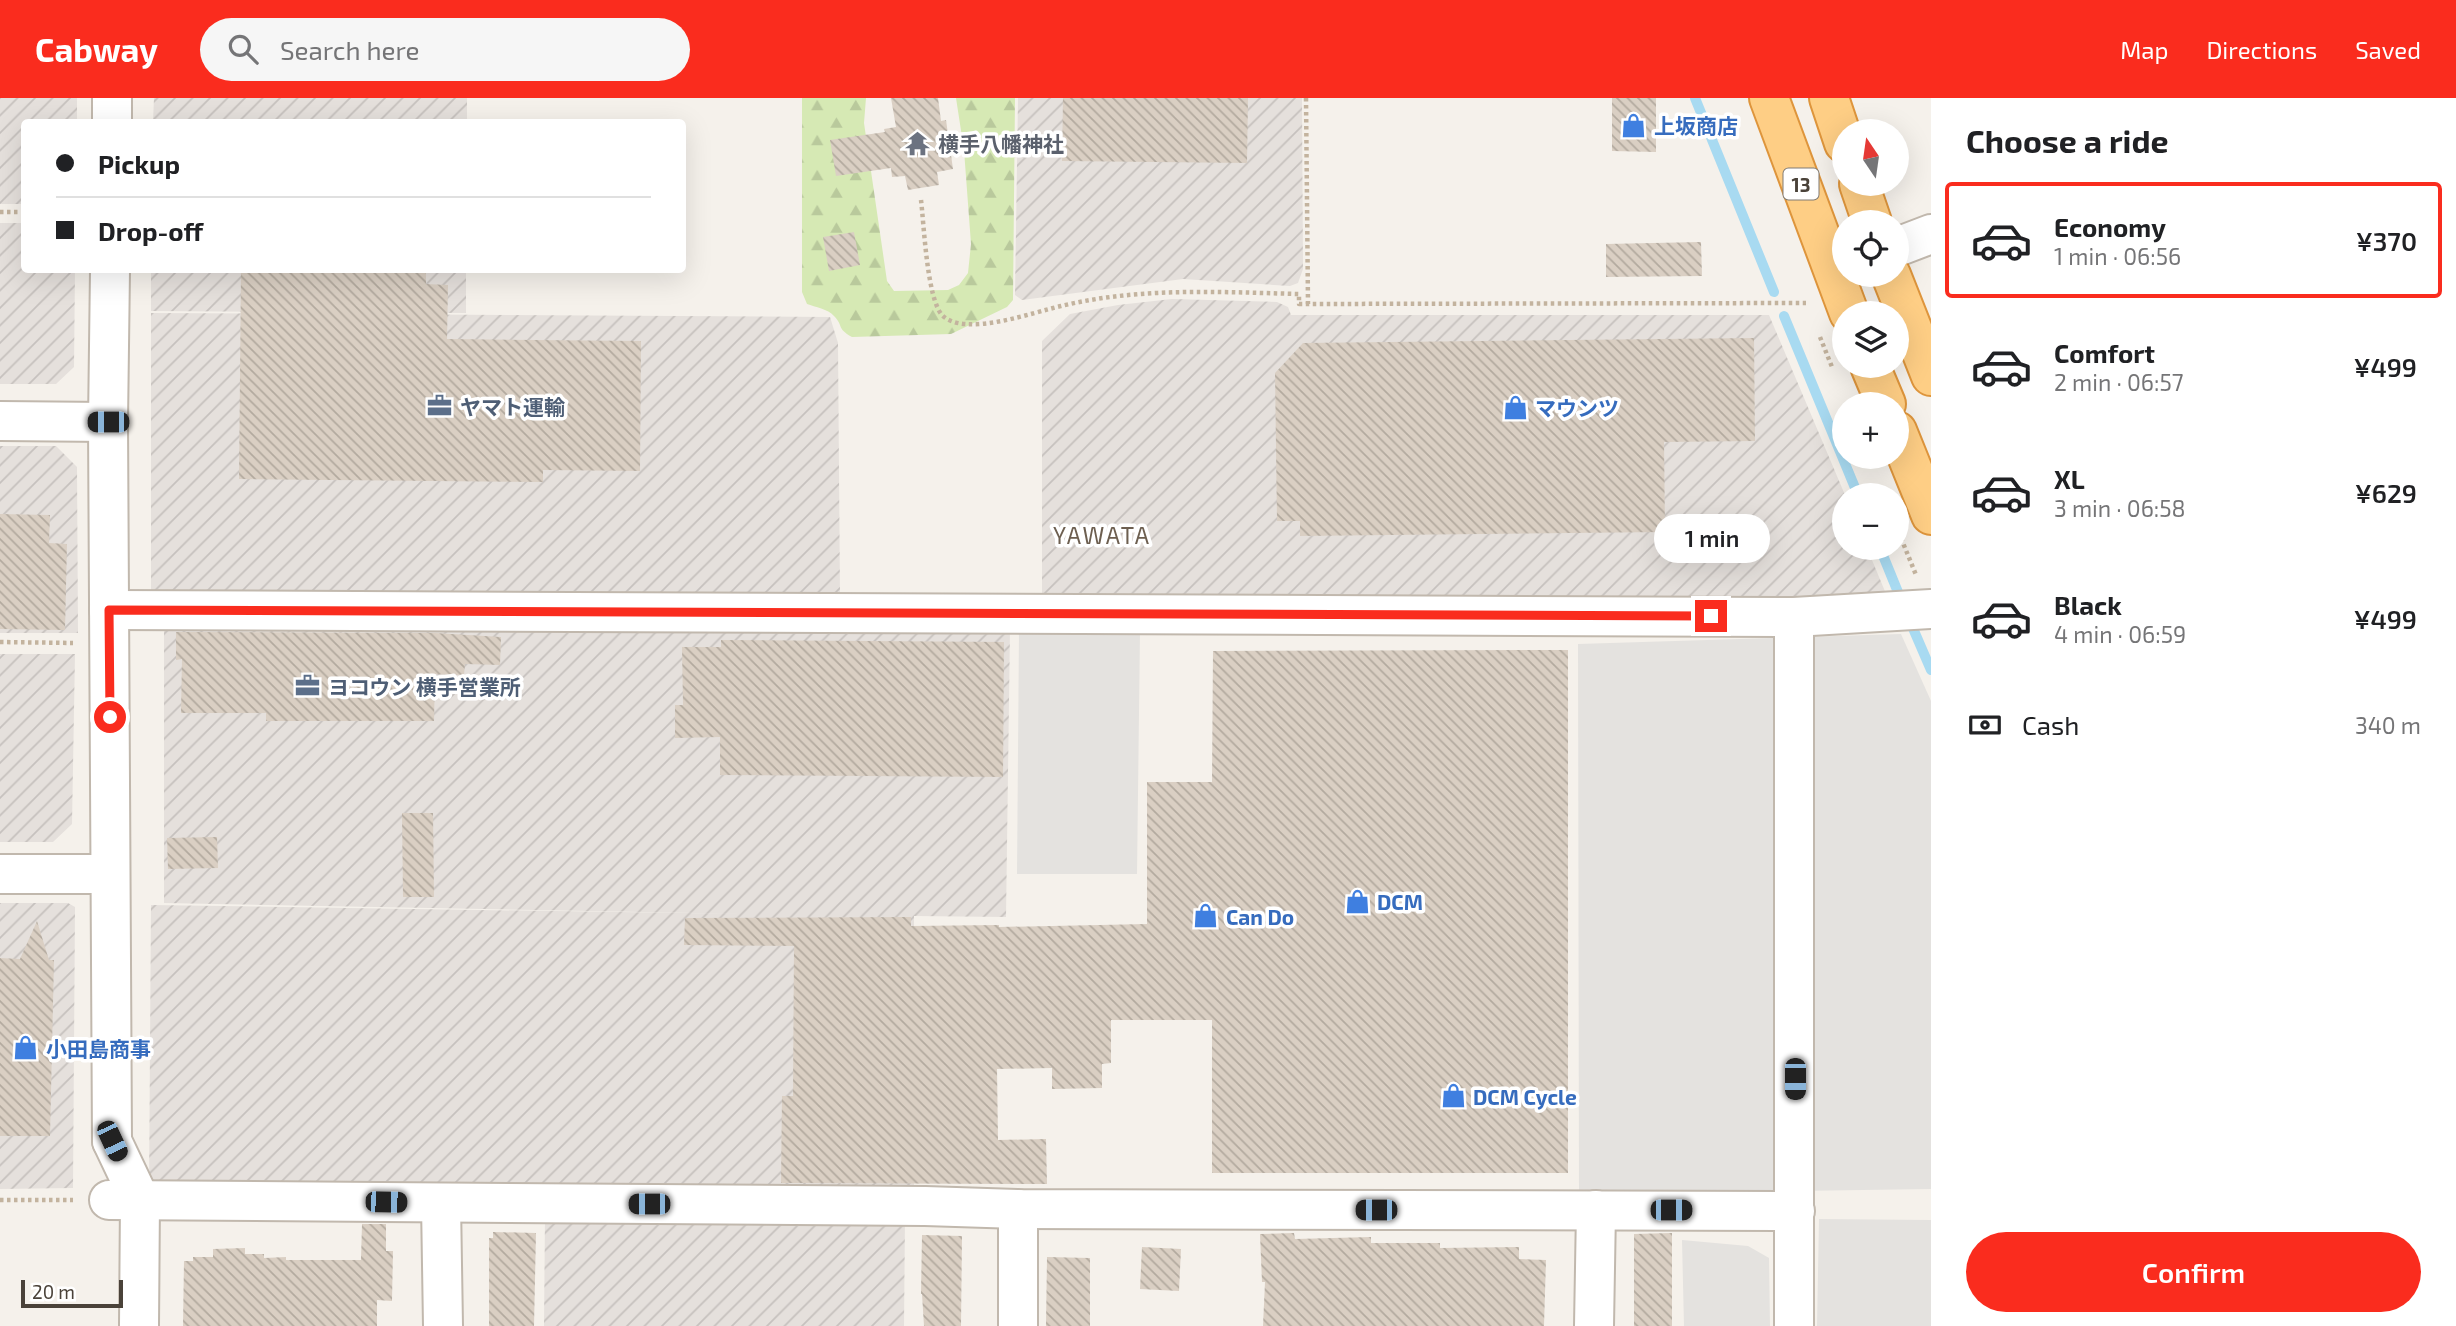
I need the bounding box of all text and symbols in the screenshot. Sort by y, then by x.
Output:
search box [200,18,690,81]
text: Cabway [35,29,158,69]
icon: search [224,30,262,68]
text: Search here [280,34,420,65]
text: Map [2120,35,2168,64]
text: Directions [2206,35,2317,64]
text: Saved [2355,35,2421,64]
shop icon: 上坂商店 [1620,111,1648,139]
place label: 上坂商店 [1654,113,1738,138]
north arrow [1832,119,1909,196]
map controls [1832,119,1909,560]
text: Choose a ride [1966,121,2169,159]
temple icon: 横手八幡神社 [904,129,932,157]
place label: 横手八幡神社 [938,131,1064,156]
text: Pickup [98,148,180,179]
road number: 13 [1784,169,1818,200]
icon: car [1970,209,2033,272]
button: locate [1832,210,1909,287]
text: Economy [2054,211,2166,242]
text: Drop-off [98,215,203,246]
text: ¥370 [2356,225,2417,256]
text: 1 min · 06:56 [2054,242,2181,270]
button: layers [1832,301,1909,378]
icon: car [1970,335,2033,398]
text: Comfort [2054,337,2155,368]
text: ¥499 [2354,351,2417,382]
text: 2 min · 06:57 [2054,368,2184,396]
office icon: ヤマト運輸 [426,392,454,420]
button: + [1832,392,1909,469]
shop icon: マウンツ [1501,393,1529,421]
place label: ヤマト運輸 [460,394,565,419]
place label: マウンツ [1535,395,1619,420]
car [88,412,130,433]
icon: car [1970,461,2033,524]
text: XL [2054,463,2085,494]
text: ¥629 [2355,477,2417,508]
button: − [1832,483,1909,560]
text: 3 min · 06:58 [2054,494,2186,522]
callout: 1 min [1653,514,1769,564]
district label: YAWATA [1053,521,1151,549]
text: 1 min [1685,524,1739,552]
icon: car [1970,587,2033,650]
text: Black [2054,589,2122,620]
route end [1695,600,1727,632]
text: ¥499 [2354,603,2417,634]
text: 4 min · 06:59 [2054,620,2186,648]
office icon: ヨコウン 横手営業所 [294,672,322,700]
place label: ヨコウン 横手営業所 [328,674,521,699]
route start [94,701,126,733]
icon: cash [1966,706,2004,744]
text: Cash [2022,709,2079,740]
text: 340 m [2355,711,2421,739]
shop icon: DCM [1343,887,1371,915]
place label: DCM [1377,889,1423,914]
shop icon: Can Do [1192,902,1220,930]
place label: Can Do [1226,904,1294,929]
shop icon: 小田島商事 [12,1034,40,1062]
place label: 小田島商事 [46,1036,151,1061]
car [1785,1058,1806,1100]
shop icon: DCM Cycle [1439,1082,1467,1110]
place label: DCM Cycle [1473,1084,1577,1110]
car [94,1118,131,1164]
car [365,1191,408,1213]
car [629,1194,671,1215]
car [1356,1200,1398,1221]
car [1651,1200,1693,1221]
button: Confirm [1966,1232,2421,1312]
scale bar [21,1277,122,1309]
text: 20 m [32,1280,75,1303]

